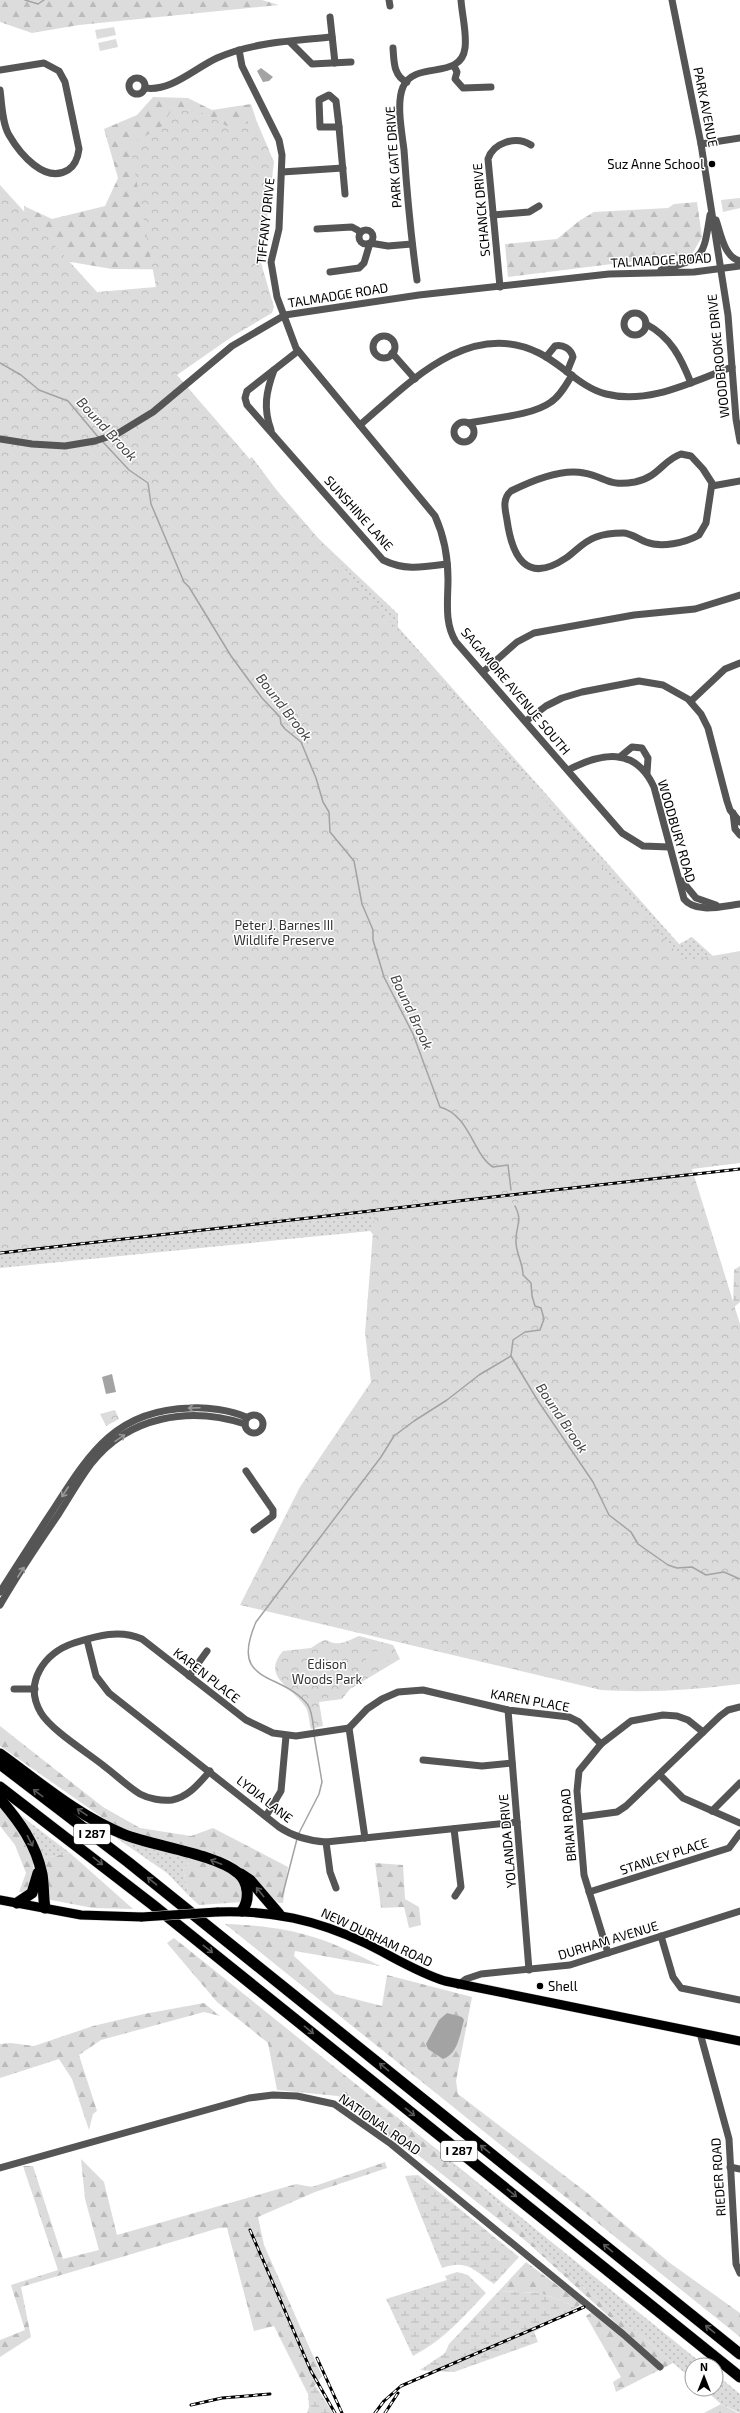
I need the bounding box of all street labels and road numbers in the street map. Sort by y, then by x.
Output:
street label: PARK AVENUE [690,66,722,148]
street label: PARK GATE DRIVE [381,105,405,209]
street label: SCHANCK DRIVE [469,163,493,257]
street label: TIFFANY DRIVE [253,177,277,265]
street label: TALMADGE ROAD [610,249,712,271]
street label: TALMADGE ROAD [287,279,389,311]
street label: WOODBROOKE DRIVE [704,293,732,419]
street label: SUNSHINE LANE [321,472,397,554]
street label: SAGAMORE AVENUE SOUTH [458,624,574,758]
street label: WOODBURY ROAD [655,778,699,884]
street label: KAREN PLACE [170,1644,244,1706]
street label: KAREN PLACE [489,1685,571,1715]
street label: LYDIA LANE [234,1772,296,1826]
street label: BRIAN ROAD [557,1788,579,1862]
street label: YOLANDA DRIVE [495,1793,519,1889]
road number: I 287 [74,1824,110,1844]
street label: STANLEY PLACE [618,1834,710,1878]
street label: NEW DURHAM ROAD [319,1904,435,1970]
street label: DURHAM AVENUE [556,1917,660,1963]
street label: NATIONAL ROAD [336,2090,424,2158]
street label: RIEDER ROAD [707,2137,729,2217]
road number: I 287 [441,2141,477,2161]

